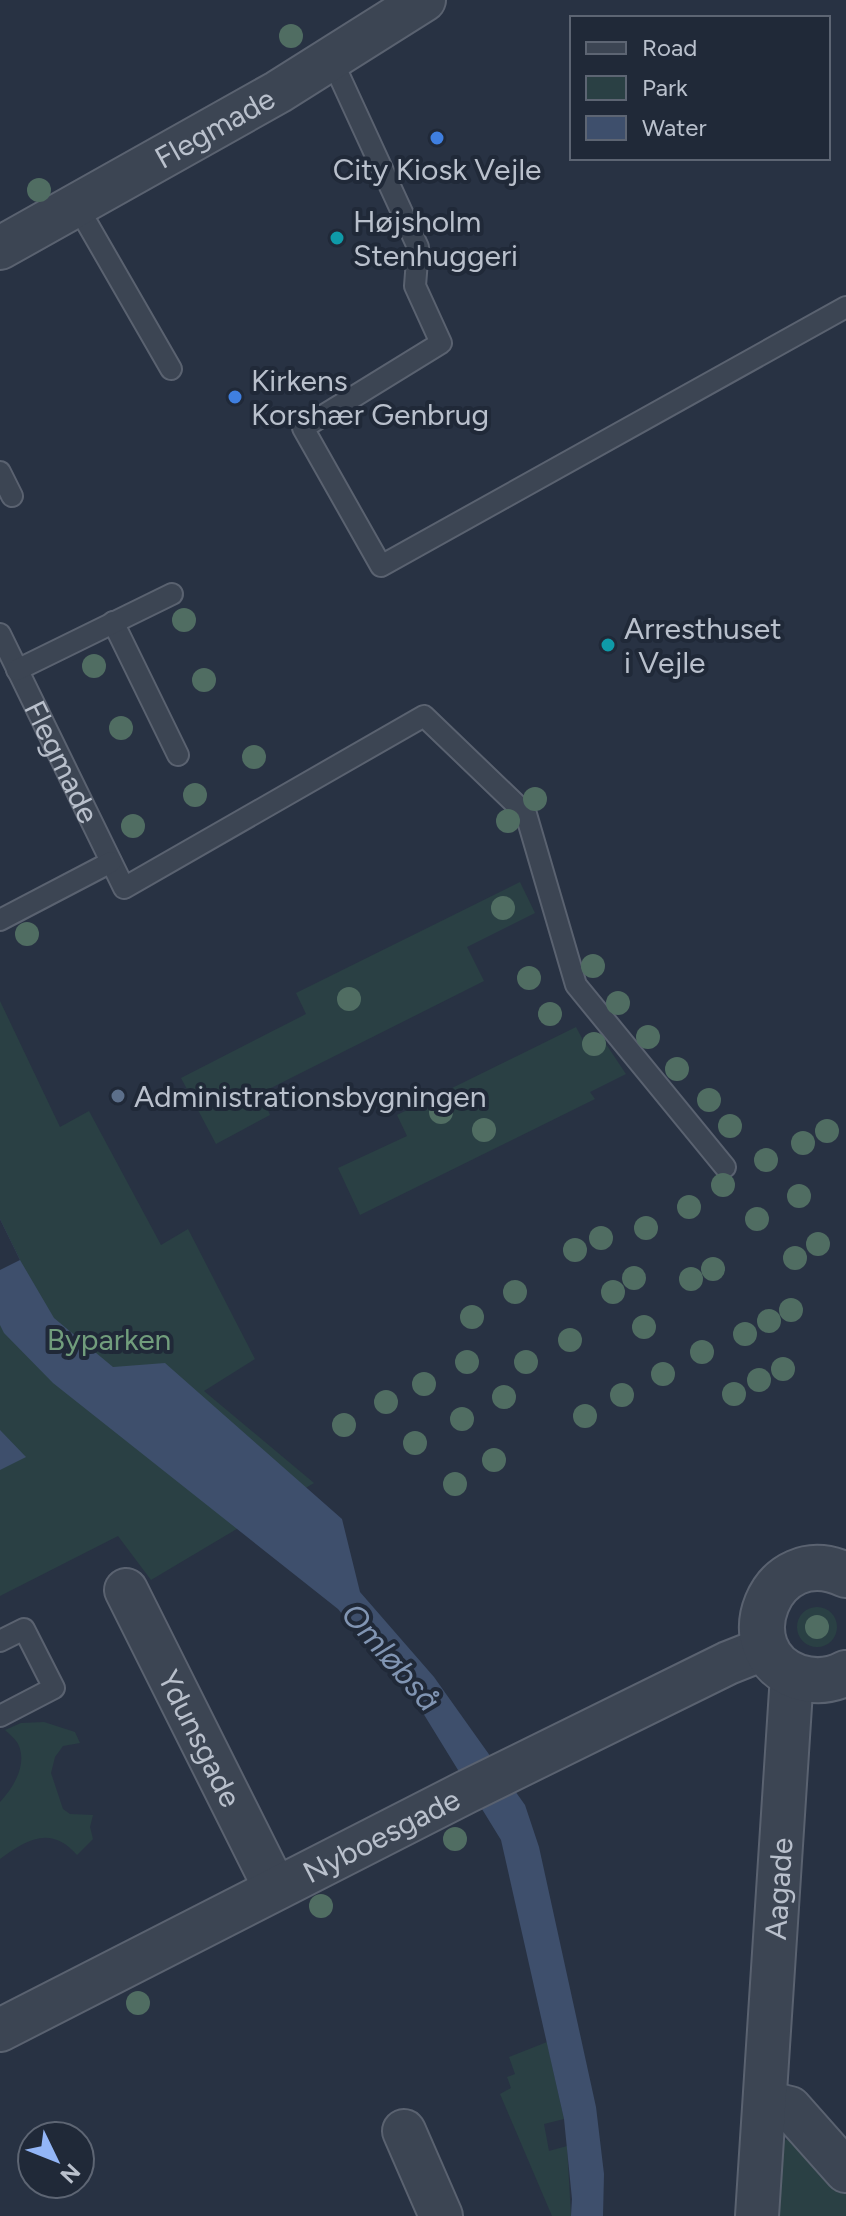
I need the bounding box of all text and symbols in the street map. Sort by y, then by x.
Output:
legend [570,16,830,160]
text: Road [642,33,697,62]
text: Park [642,73,688,102]
street label: Flegmade [148,79,281,176]
text: Water [642,113,707,142]
marker: City Kiosk Vejle [428,129,446,147]
place label: City Kiosk Vejle [333,151,541,188]
place label: Højsholm Stenhuggeri [353,203,518,274]
marker: Højsholm Stenhuggeri [328,229,346,247]
place label: Kirkens Korshær Genbrug [251,362,489,433]
marker: Kirkens Korshær Genbrug [226,388,244,406]
place label: Arresthuset i Vejle [624,610,781,681]
marker: Arresthuset i Vejle [599,636,617,654]
street label: Flegmade [17,694,108,829]
place label: Administrationsbygningen [134,1078,486,1115]
marker: Administrationsbygningen [109,1087,127,1105]
park label: Byparken [47,1321,171,1358]
water label: Omløbså [334,1595,448,1719]
street label: Ydunsgade [151,1664,250,1813]
street label: Nyboesgade [296,1780,466,1891]
street label: Aagade [756,1836,800,1941]
north arrow [16,2120,96,2200]
text: N [55,2158,86,2189]

